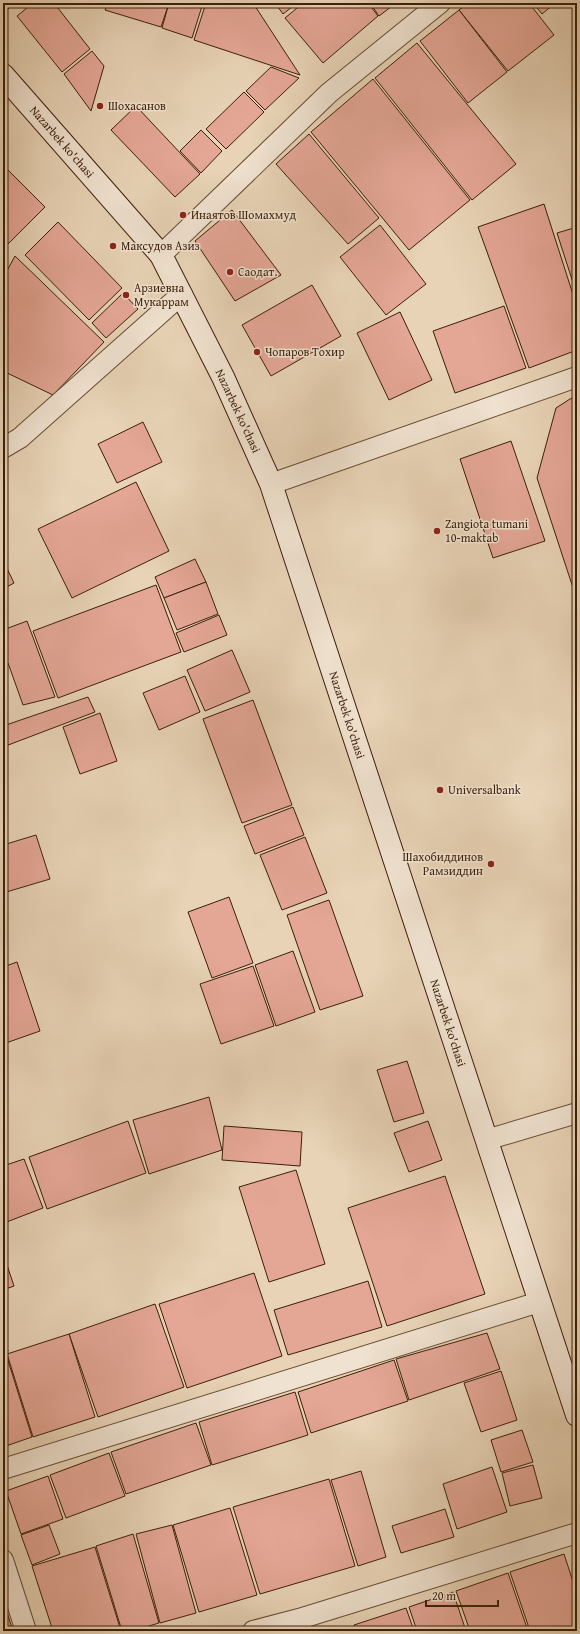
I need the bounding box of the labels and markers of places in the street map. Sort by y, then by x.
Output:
place label: Шохасанов [108,97,166,114]
marker: Шохасанов [95,101,105,111]
place label: Инаятов Шомахмуд [191,206,296,223]
marker: Инаятов Шомахмуд [178,210,188,220]
place label: Максудов Азиз [121,237,200,254]
marker: Максудов Азиз [108,241,118,251]
place label: Саодат. [238,263,277,280]
marker: Саодат. [225,267,235,277]
place label: Арзиевна Мукаррам [134,279,189,310]
marker: Арзиевна Мукаррам [121,290,131,300]
place label: Чопаров Тохир [265,343,345,360]
marker: Чопаров Тохир [252,347,262,357]
place label: Zangiota tumani 10-maktab [445,515,529,546]
marker: Zangiota tumani 10-maktab [432,526,442,536]
place label: Universalbank [448,781,522,798]
marker: Universalbank [435,785,445,795]
place label: Шахобиддинов Рамзиддин [403,848,483,879]
marker: Шахобиддинов Рамзиддин [486,859,496,869]

